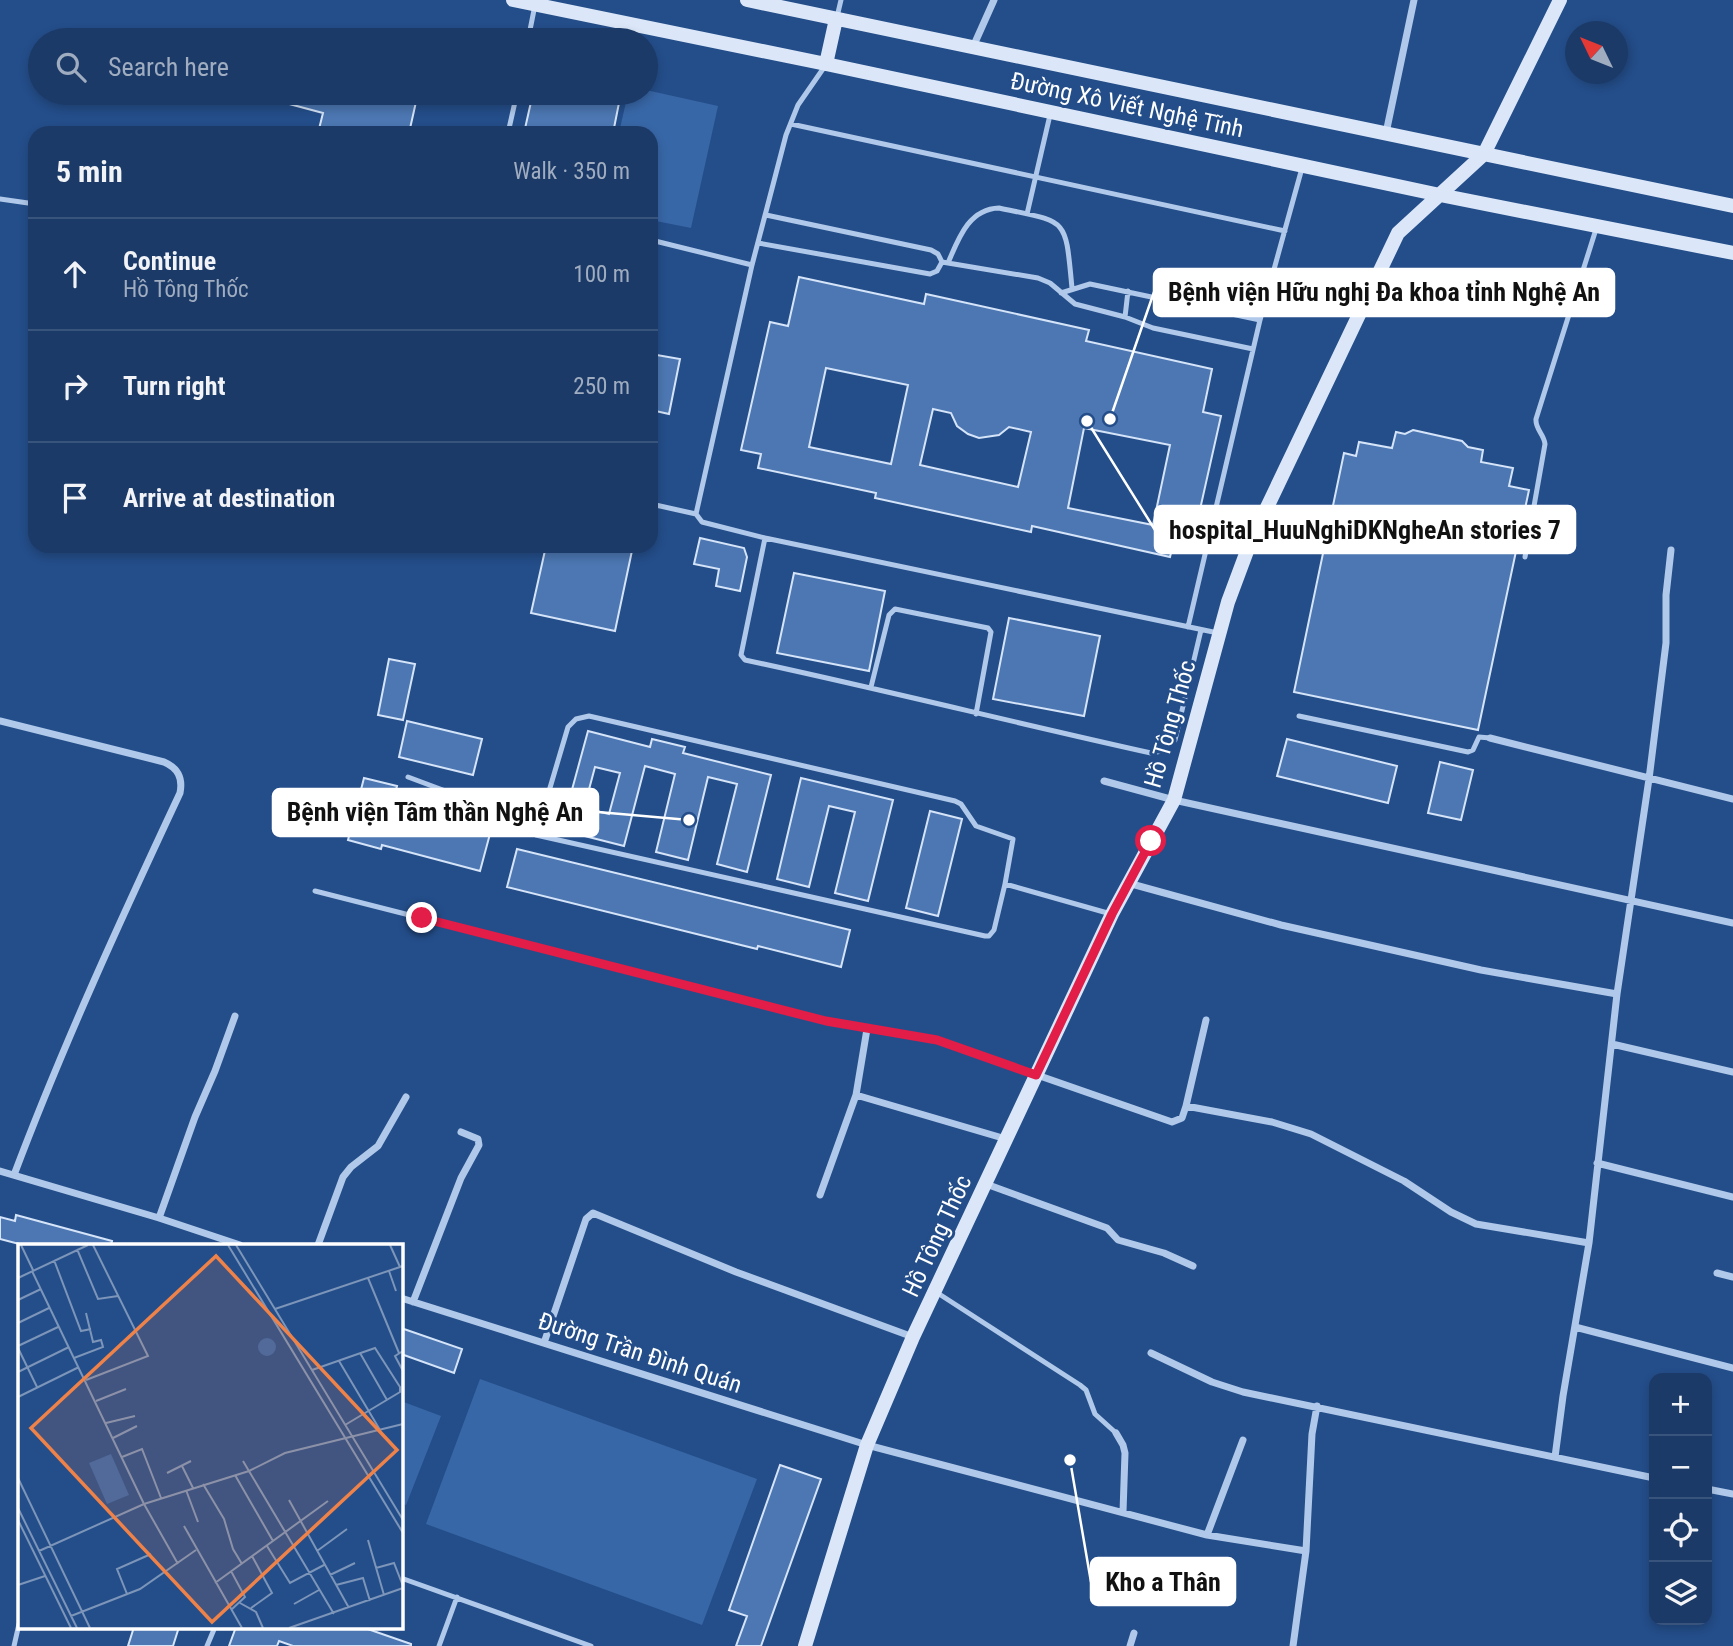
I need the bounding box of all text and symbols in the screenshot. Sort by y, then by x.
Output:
north arrow [1565,21,1628,84]
search box [28,28,658,105]
icon: search [52,48,90,86]
text: Search here [108,52,229,82]
street label: Đường Xô Viết Nghệ Tĩnh [1008,67,1246,143]
text: 5 min [56,154,123,189]
text: Walk · 350 m [513,158,630,185]
text: Continue [123,246,216,276]
icon: ahead [56,255,94,293]
text: 100 m [573,261,630,288]
callout: Bệnh viện Hữu nghị Đa khoa tỉnh Nghệ An [1154,269,1614,316]
text: Hồ Tông Thốc [123,276,249,303]
text: Bệnh viện Hữu nghị Đa khoa tỉnh Nghệ An [1168,277,1600,307]
icon: right [56,367,94,405]
text: Turn right [123,371,225,401]
text: 250 m [573,373,630,400]
icon: arrive [56,479,94,517]
text: Arrive at destination [123,483,335,513]
callout: hospital_HuuNghiDKNgheAn stories 7 [1155,506,1575,553]
text: hospital_HuuNghiDKNgheAn stories 7 [1169,515,1561,545]
street label: Hồ Tông Thốc [1138,657,1202,791]
callout: Bệnh viện Tâm thần Nghệ An [273,789,598,836]
text: Bệnh viện Tâm thần Nghệ An [287,797,583,827]
route start [1135,825,1166,856]
route end [406,902,437,933]
street label: Hồ Tông Thốc [897,1171,977,1301]
inset map [18,1244,402,1628]
street label: Đường Trần Đình Quán [535,1307,745,1399]
map controls [1649,1373,1712,1625]
button: + [1649,1373,1712,1436]
button: − [1649,1436,1712,1499]
button: locate [1649,1499,1712,1562]
callout: Kho a Thân [1091,1558,1235,1605]
button: layers [1649,1562,1712,1625]
text: Kho a Thân [1105,1567,1221,1597]

